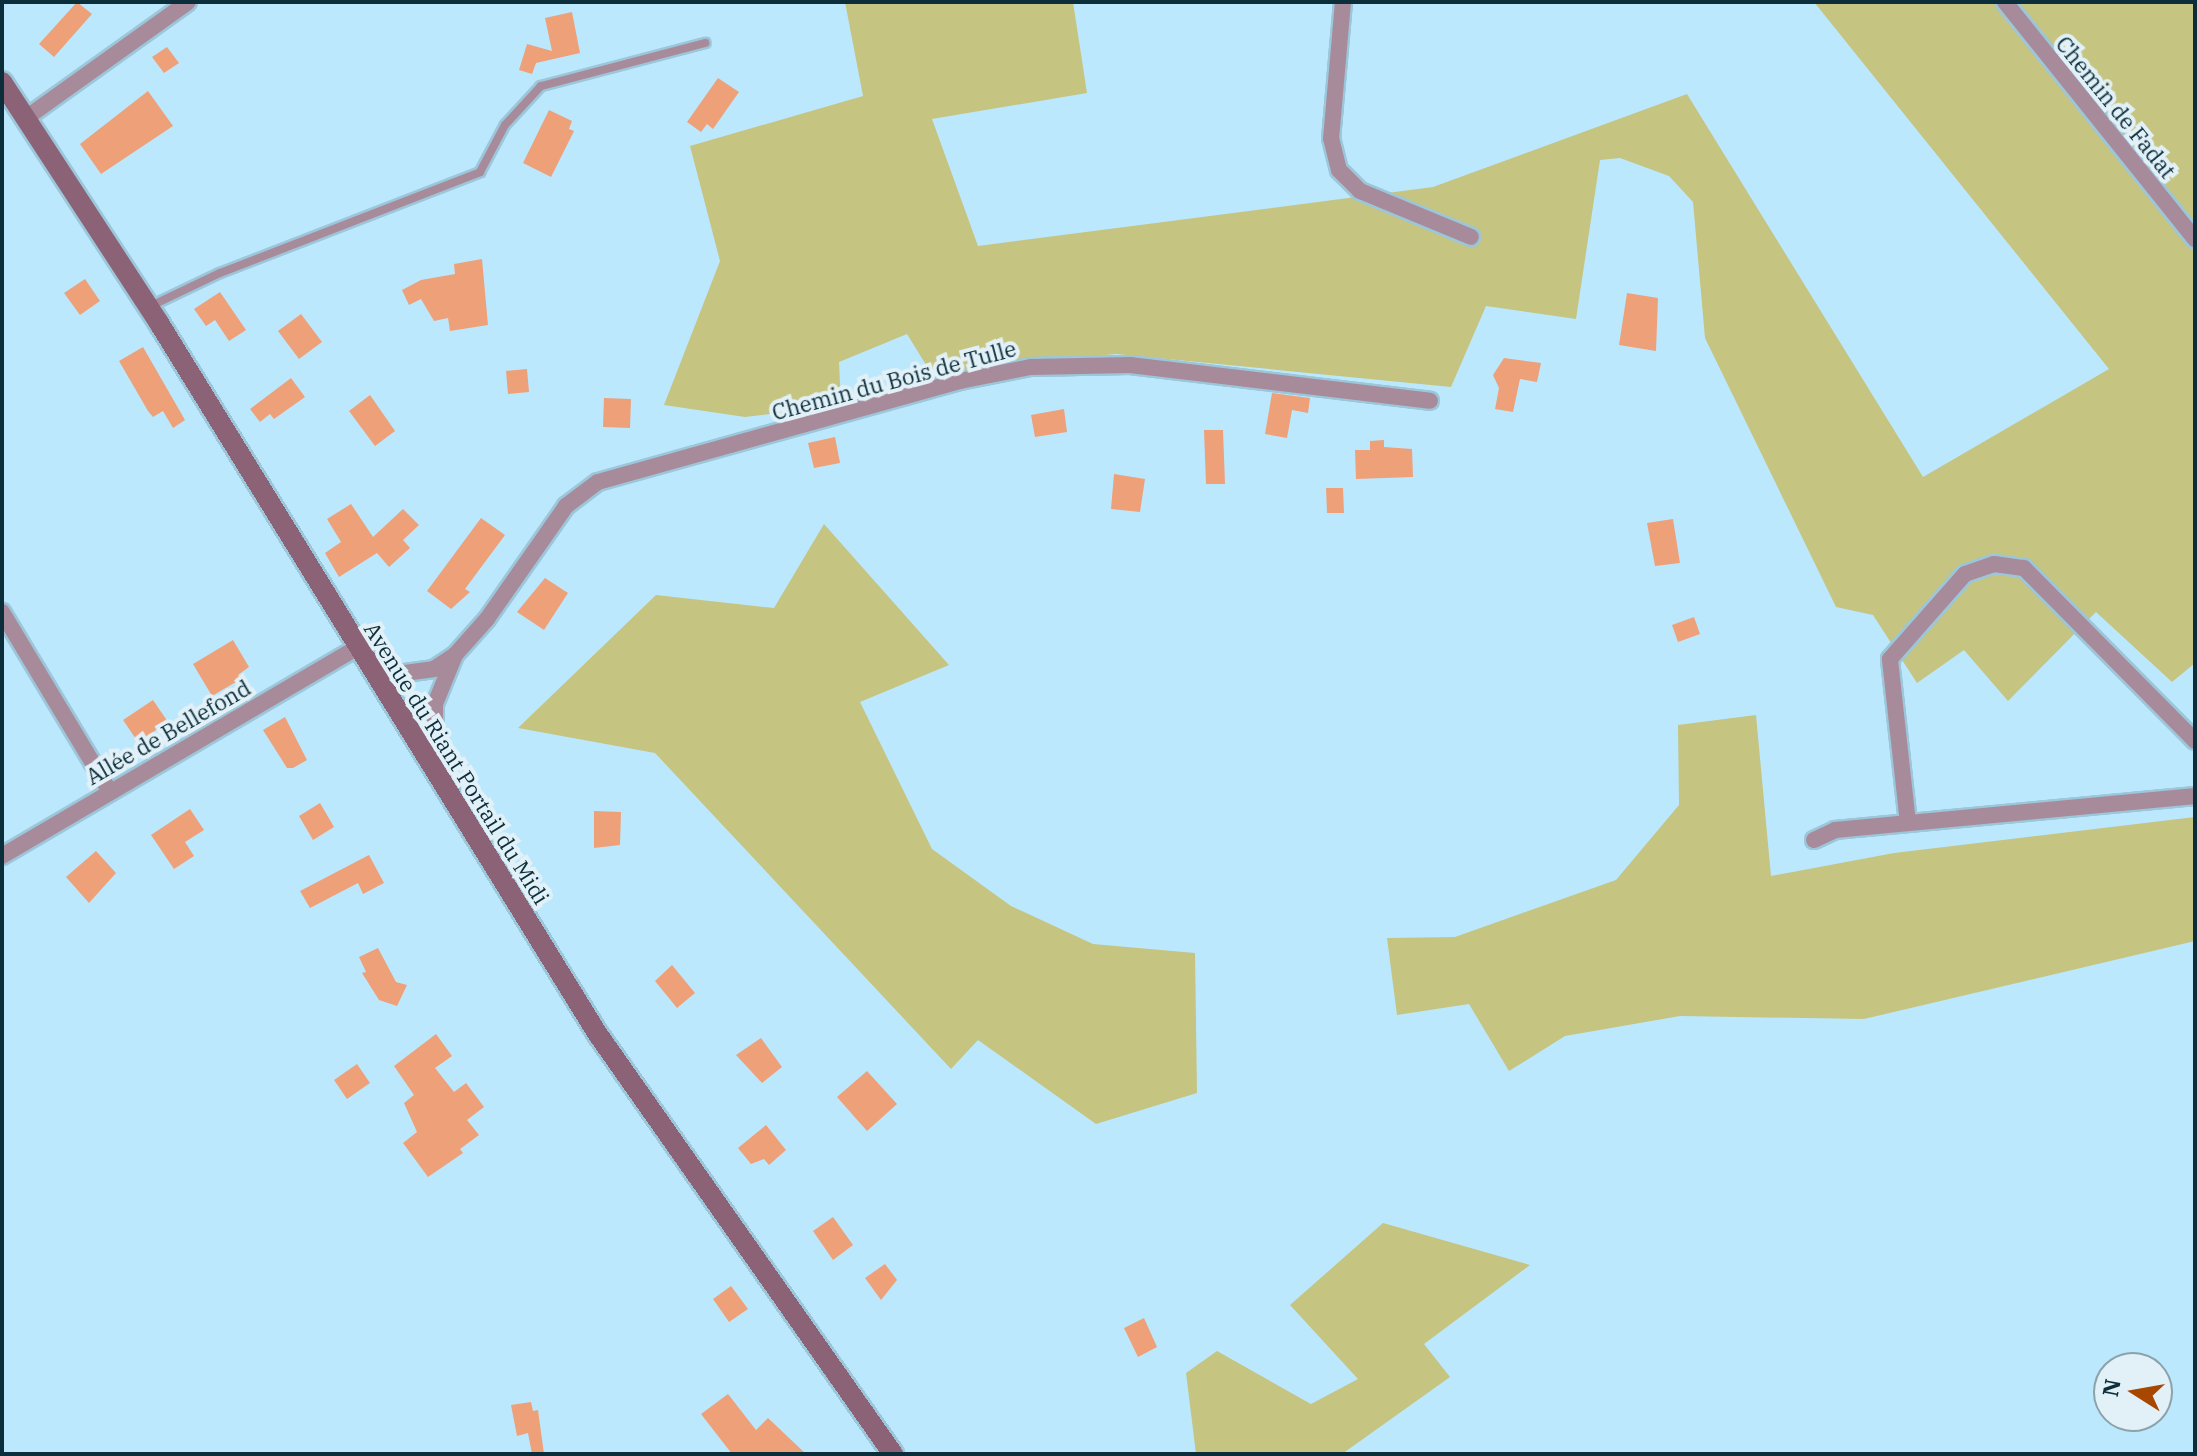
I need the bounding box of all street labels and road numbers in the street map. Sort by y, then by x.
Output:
street label: Chemin de Fadat [2051,31,2181,183]
street label: Chemin du Bois de Tulle [769,335,1019,425]
street label: Avenue du Riant Portail du Midi [359,617,555,909]
street label: Allée de Bellefond [81,674,255,790]

